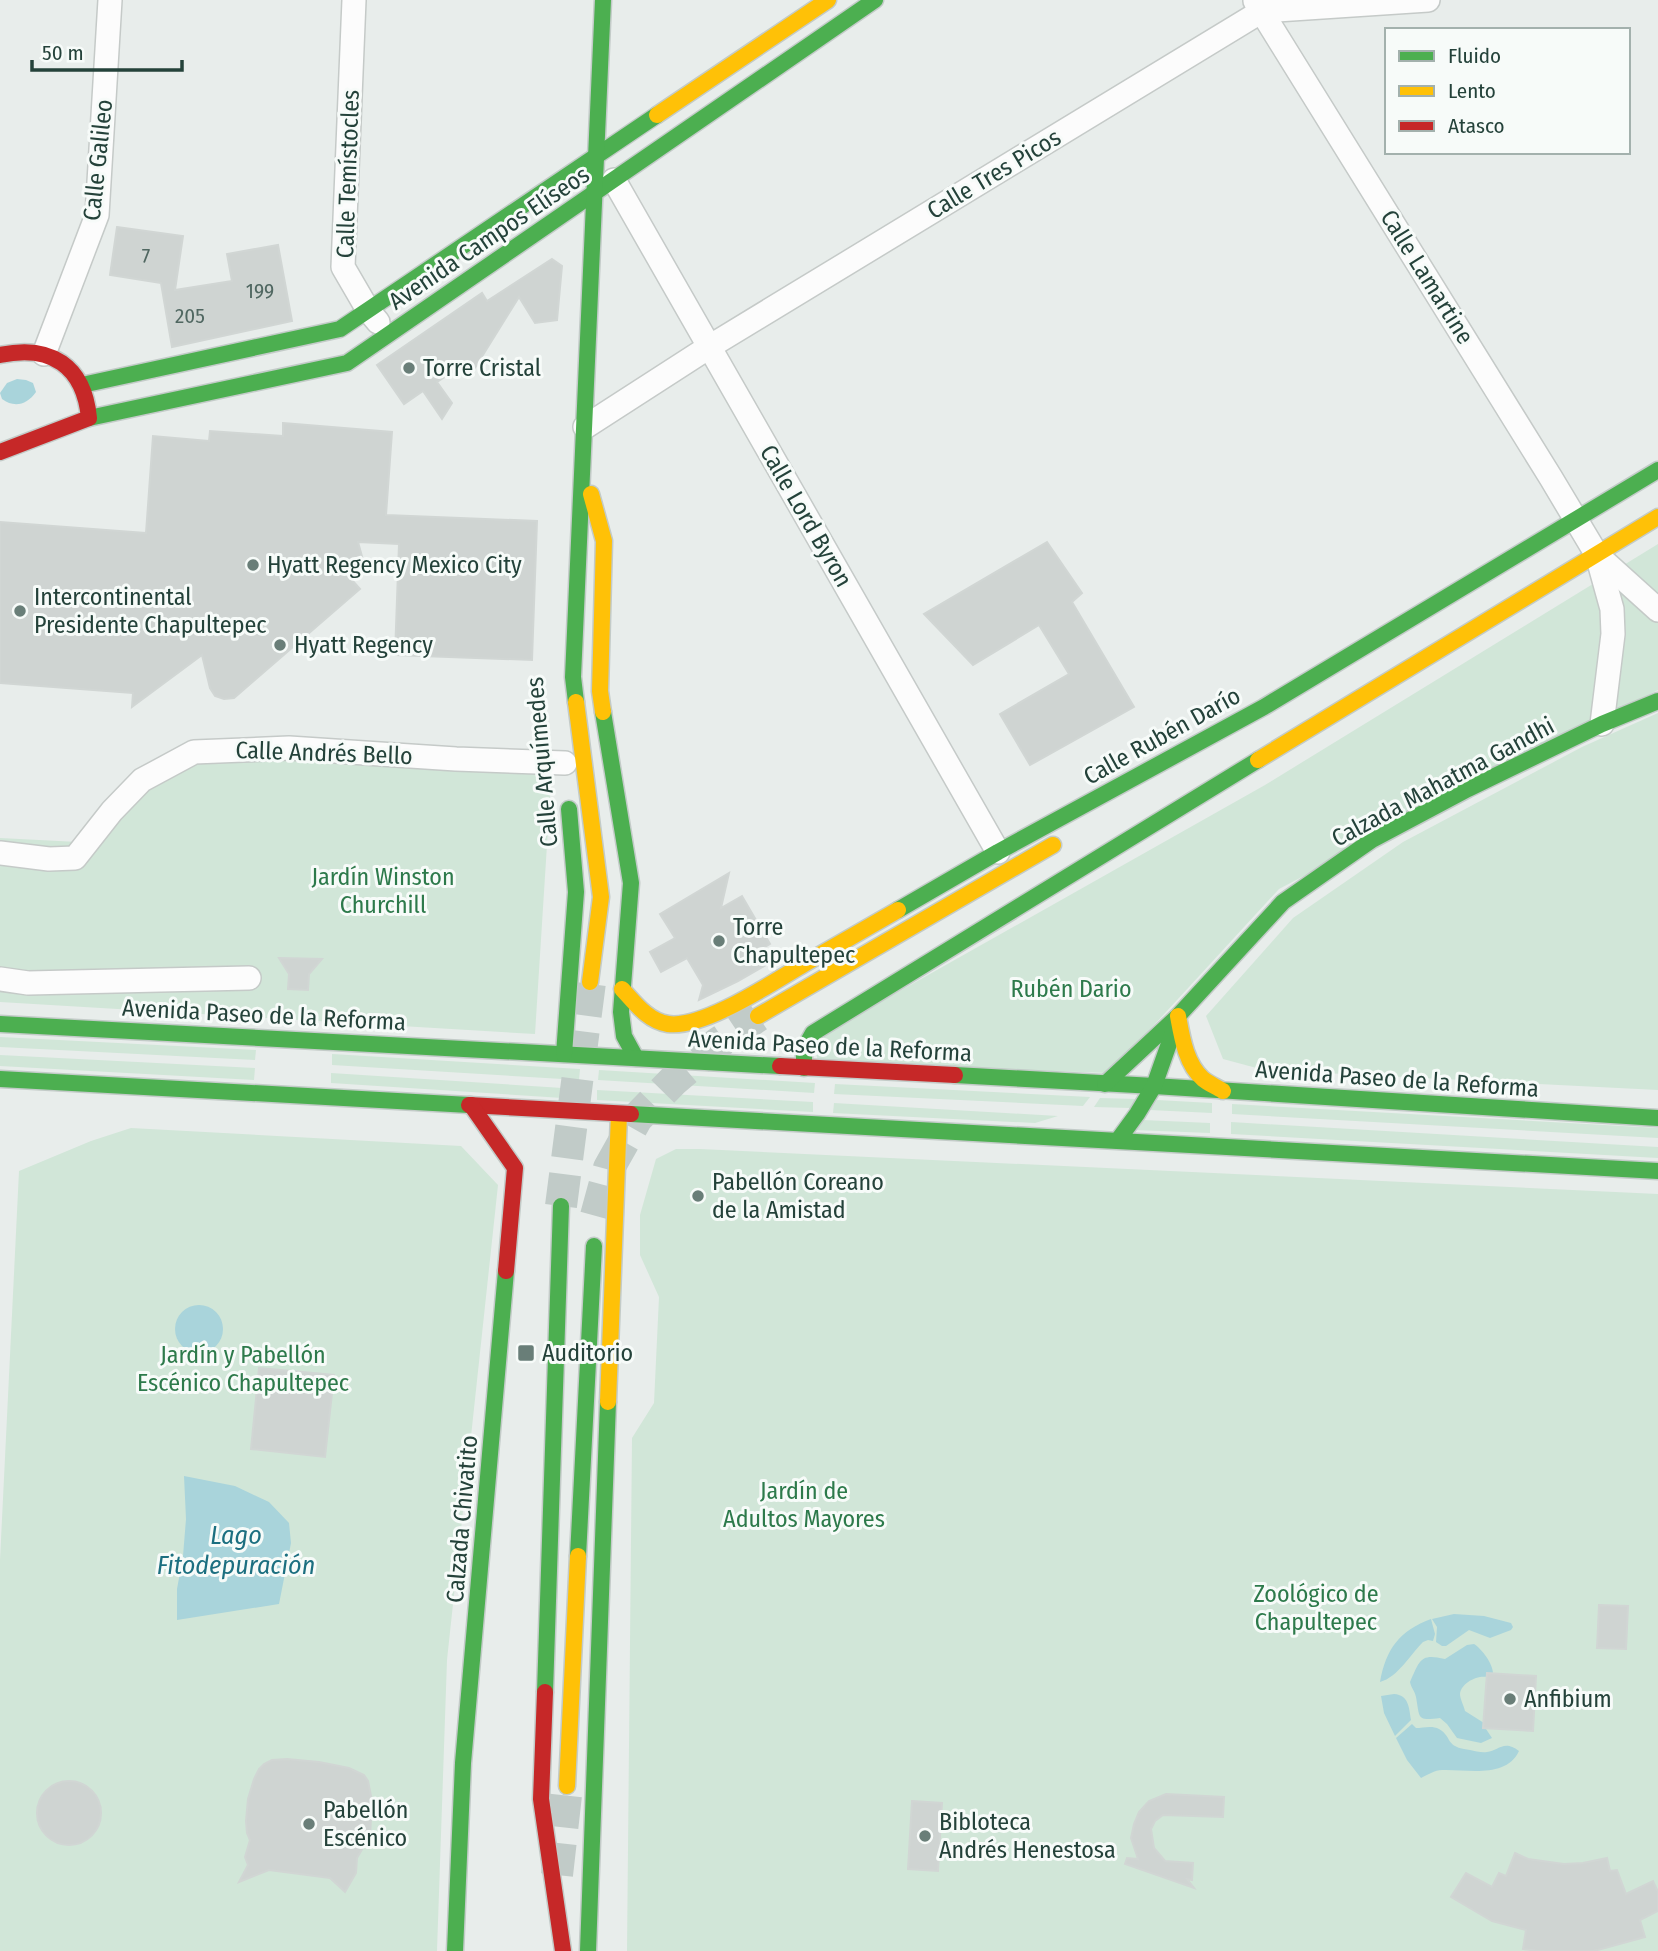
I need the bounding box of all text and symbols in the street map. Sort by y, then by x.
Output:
scale bar [32,28,182,72]
legend [1385,28,1630,154]
text: 50 m [42,40,84,66]
text: Fluido [1448,43,1501,69]
text: Lento [1448,78,1496,104]
street label: Calle Temístocles [331,89,365,259]
street label: Calle Galileo [78,98,118,222]
text: Atasco [1448,113,1505,139]
street label: Calle Tres Picos [922,123,1066,225]
street label: Avenida Campos Elíseos [383,160,595,316]
street label: Calle Lamartine [1375,205,1479,349]
house number: 7 [142,243,150,269]
house number: 199 [246,278,274,304]
house number: 205 [175,303,205,329]
place label: Torre Cristal [423,354,541,382]
marker: Torre Cristal [401,360,417,376]
street label: Calle Lord Byron [754,440,858,592]
place label: Hyatt Regency Mexico City [267,551,522,579]
marker: Hyatt Regency Mexico City [245,557,261,573]
place label: Intercontinental Presidente Chapultepec [34,583,267,639]
marker: Intercontinental Presidente Chapultepec [12,603,28,619]
place label: Hyatt Regency [294,631,433,659]
marker: Hyatt Regency [272,637,288,653]
street label: Calle Arquímedes [521,676,563,848]
street label: Calle Rubén Darío [1079,681,1245,791]
street label: Calzada Mahatma Gandhi [1327,711,1559,853]
street label: Calle Andrés Bello [235,736,413,770]
park label: Jardín Winston Churchill [311,863,455,919]
place label: Torre Chapultepec [733,913,855,969]
marker: Torre Chapultepec [711,933,727,949]
park label: Rubén Dario [1010,975,1132,1003]
street label: Avenida Paseo de la Reforma [121,994,407,1036]
street label: Avenida Paseo de la Reforma [687,1025,973,1067]
street label: Avenida Paseo de la Reforma [1254,1055,1540,1103]
place label: Pabellón Coreano de la Amistad [712,1168,884,1224]
marker: Pabellón Coreano de la Amistad [690,1188,706,1204]
place label: Auditorio [542,1339,633,1367]
park label: Jardín y Pabellón Escénico Chapultepec [137,1341,349,1397]
marker: Auditorio [516,1343,536,1363]
street label: Calzada Chivatito [441,1434,483,1604]
park label: Jardín de Adultos Mayores [723,1477,885,1533]
water label: Lago Fitodepuración [157,1520,315,1581]
park label: Zoológico de Chapultepec [1253,1580,1379,1636]
place label: Anfibium [1524,1685,1612,1713]
marker: Anfibium [1502,1691,1518,1707]
place label: Pabellón Escénico [323,1796,409,1852]
place label: Bibloteca Andrés Henestosa [939,1808,1116,1864]
marker: Pabellón Escénico [301,1816,317,1832]
marker: Bibloteca Andrés Henestosa [917,1828,933,1844]

